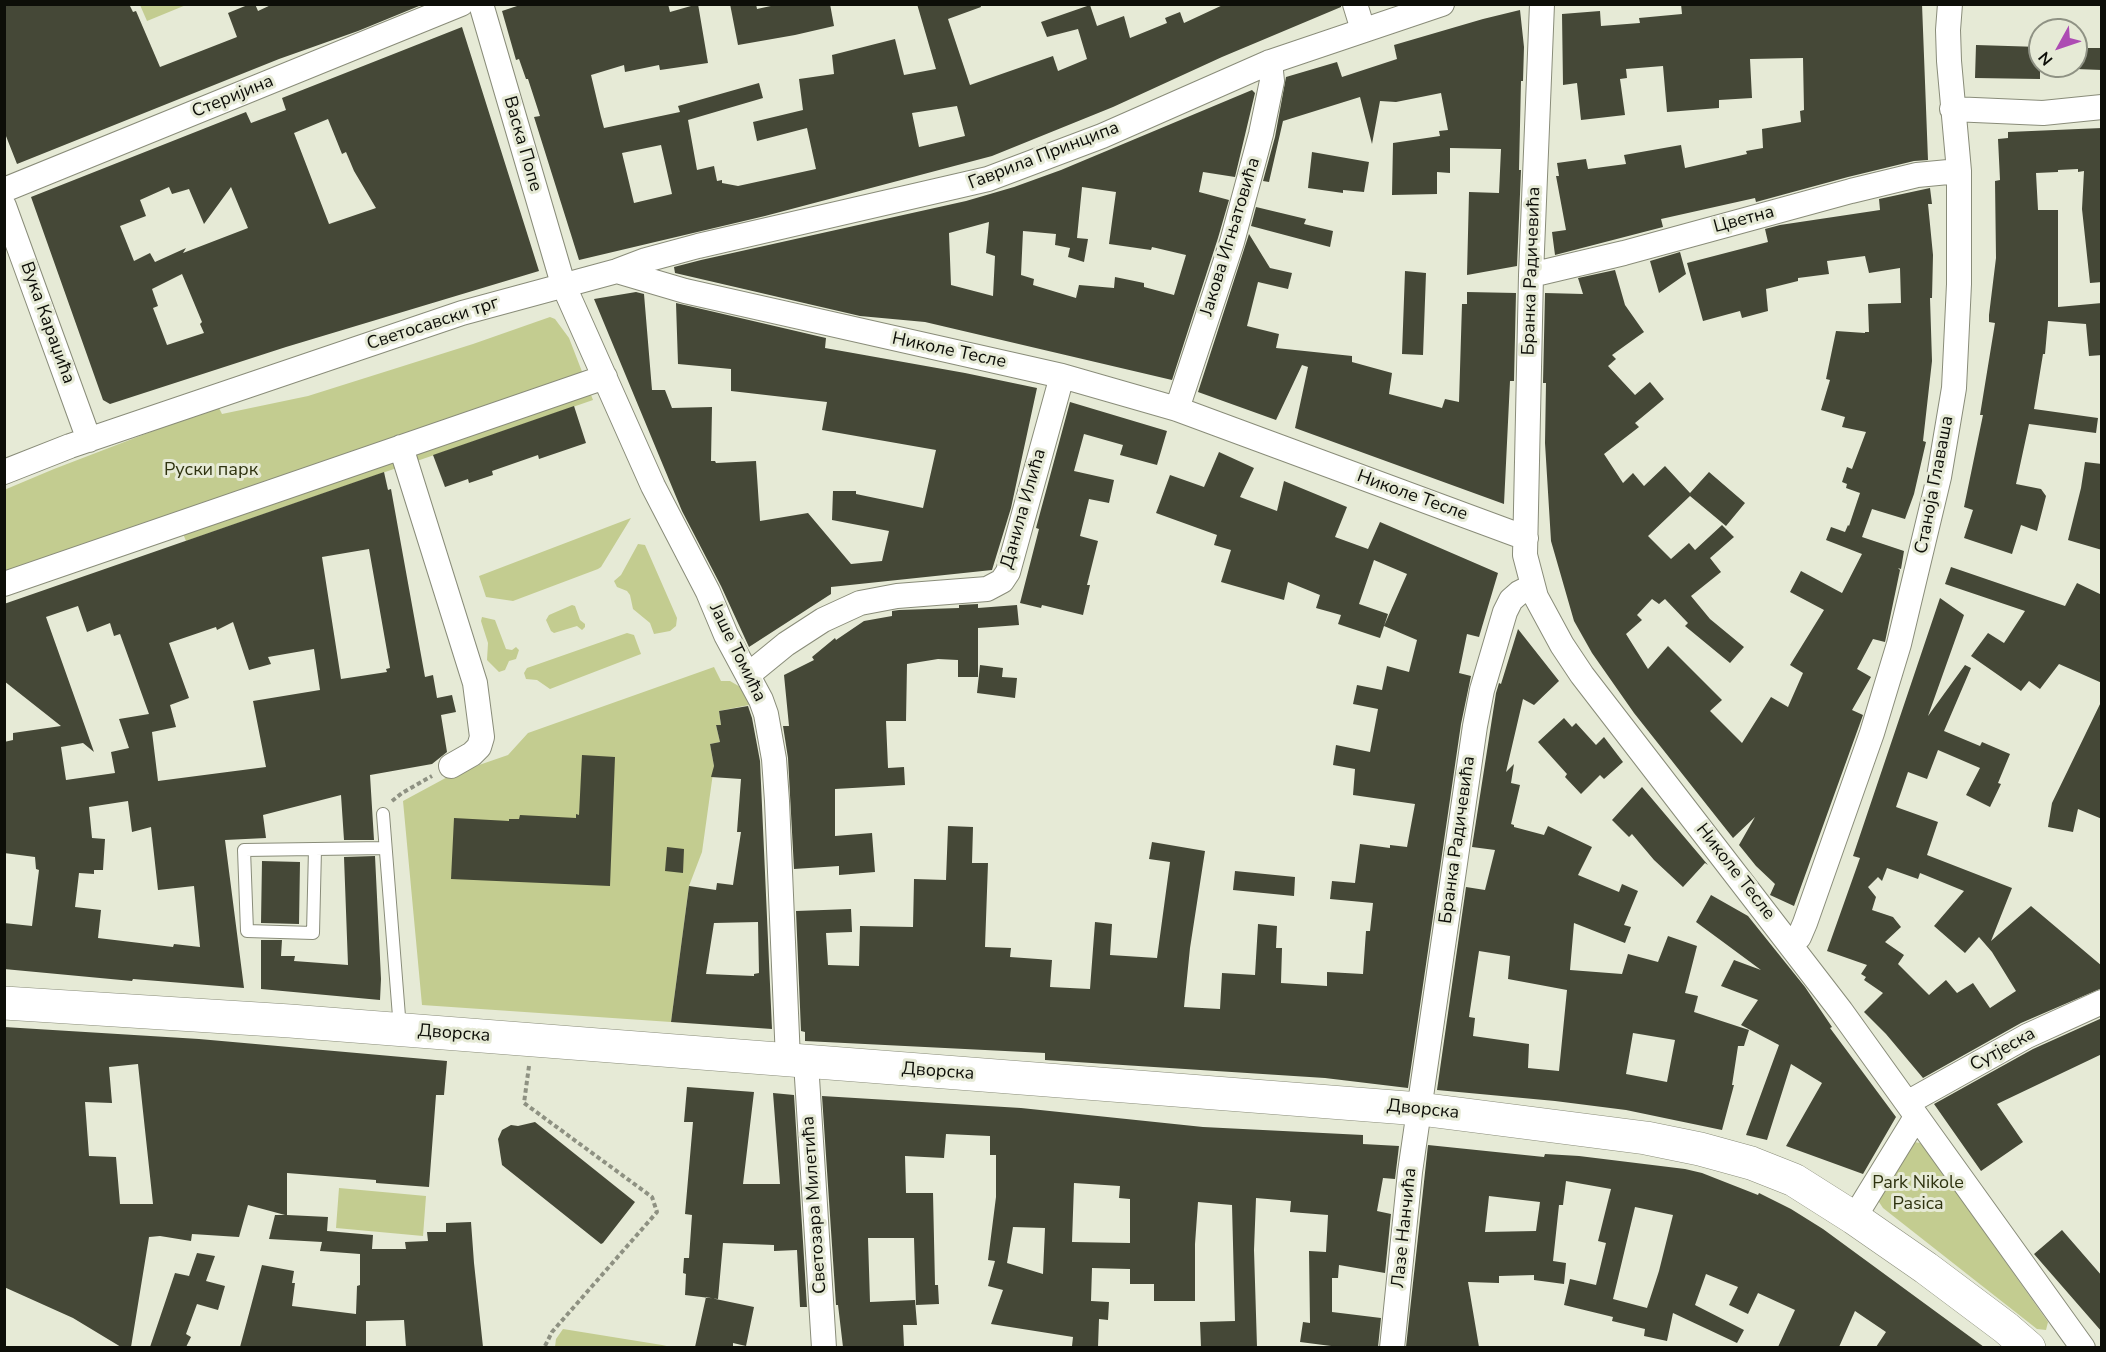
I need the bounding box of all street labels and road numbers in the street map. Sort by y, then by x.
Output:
street label: Стеријина [189,71,277,123]
street label: Васка Попе [498,94,546,194]
street label: Гаврила Принципа [966,117,1122,195]
street label: Јакова Игњатовића [1197,155,1265,319]
street label: Бранка Радичевића [1518,186,1546,356]
street label: Цветна [1711,202,1777,238]
street label: Вука Караџића [15,259,79,387]
street label: Светосавски трг [364,292,502,356]
street label: Николе Тесле [890,328,1008,374]
street label: Станоја Главаша [1911,414,1959,556]
street label: Данила Илића [997,447,1051,571]
street label: Николе Тесле [1354,466,1470,526]
street label: Јаше Томића [704,600,770,706]
street label: Бранка Радичевића [1436,755,1480,925]
street label: Николе Тесле [1691,820,1779,924]
street label: Дворска [417,1021,491,1047]
street label: Сутјеска [1967,1023,2039,1077]
street label: Дворска [901,1059,975,1085]
street label: Дворска [1386,1095,1460,1125]
street label: Светозара Милетића [798,1115,832,1295]
street label: Лазе Нанчића [1388,1167,1422,1289]

